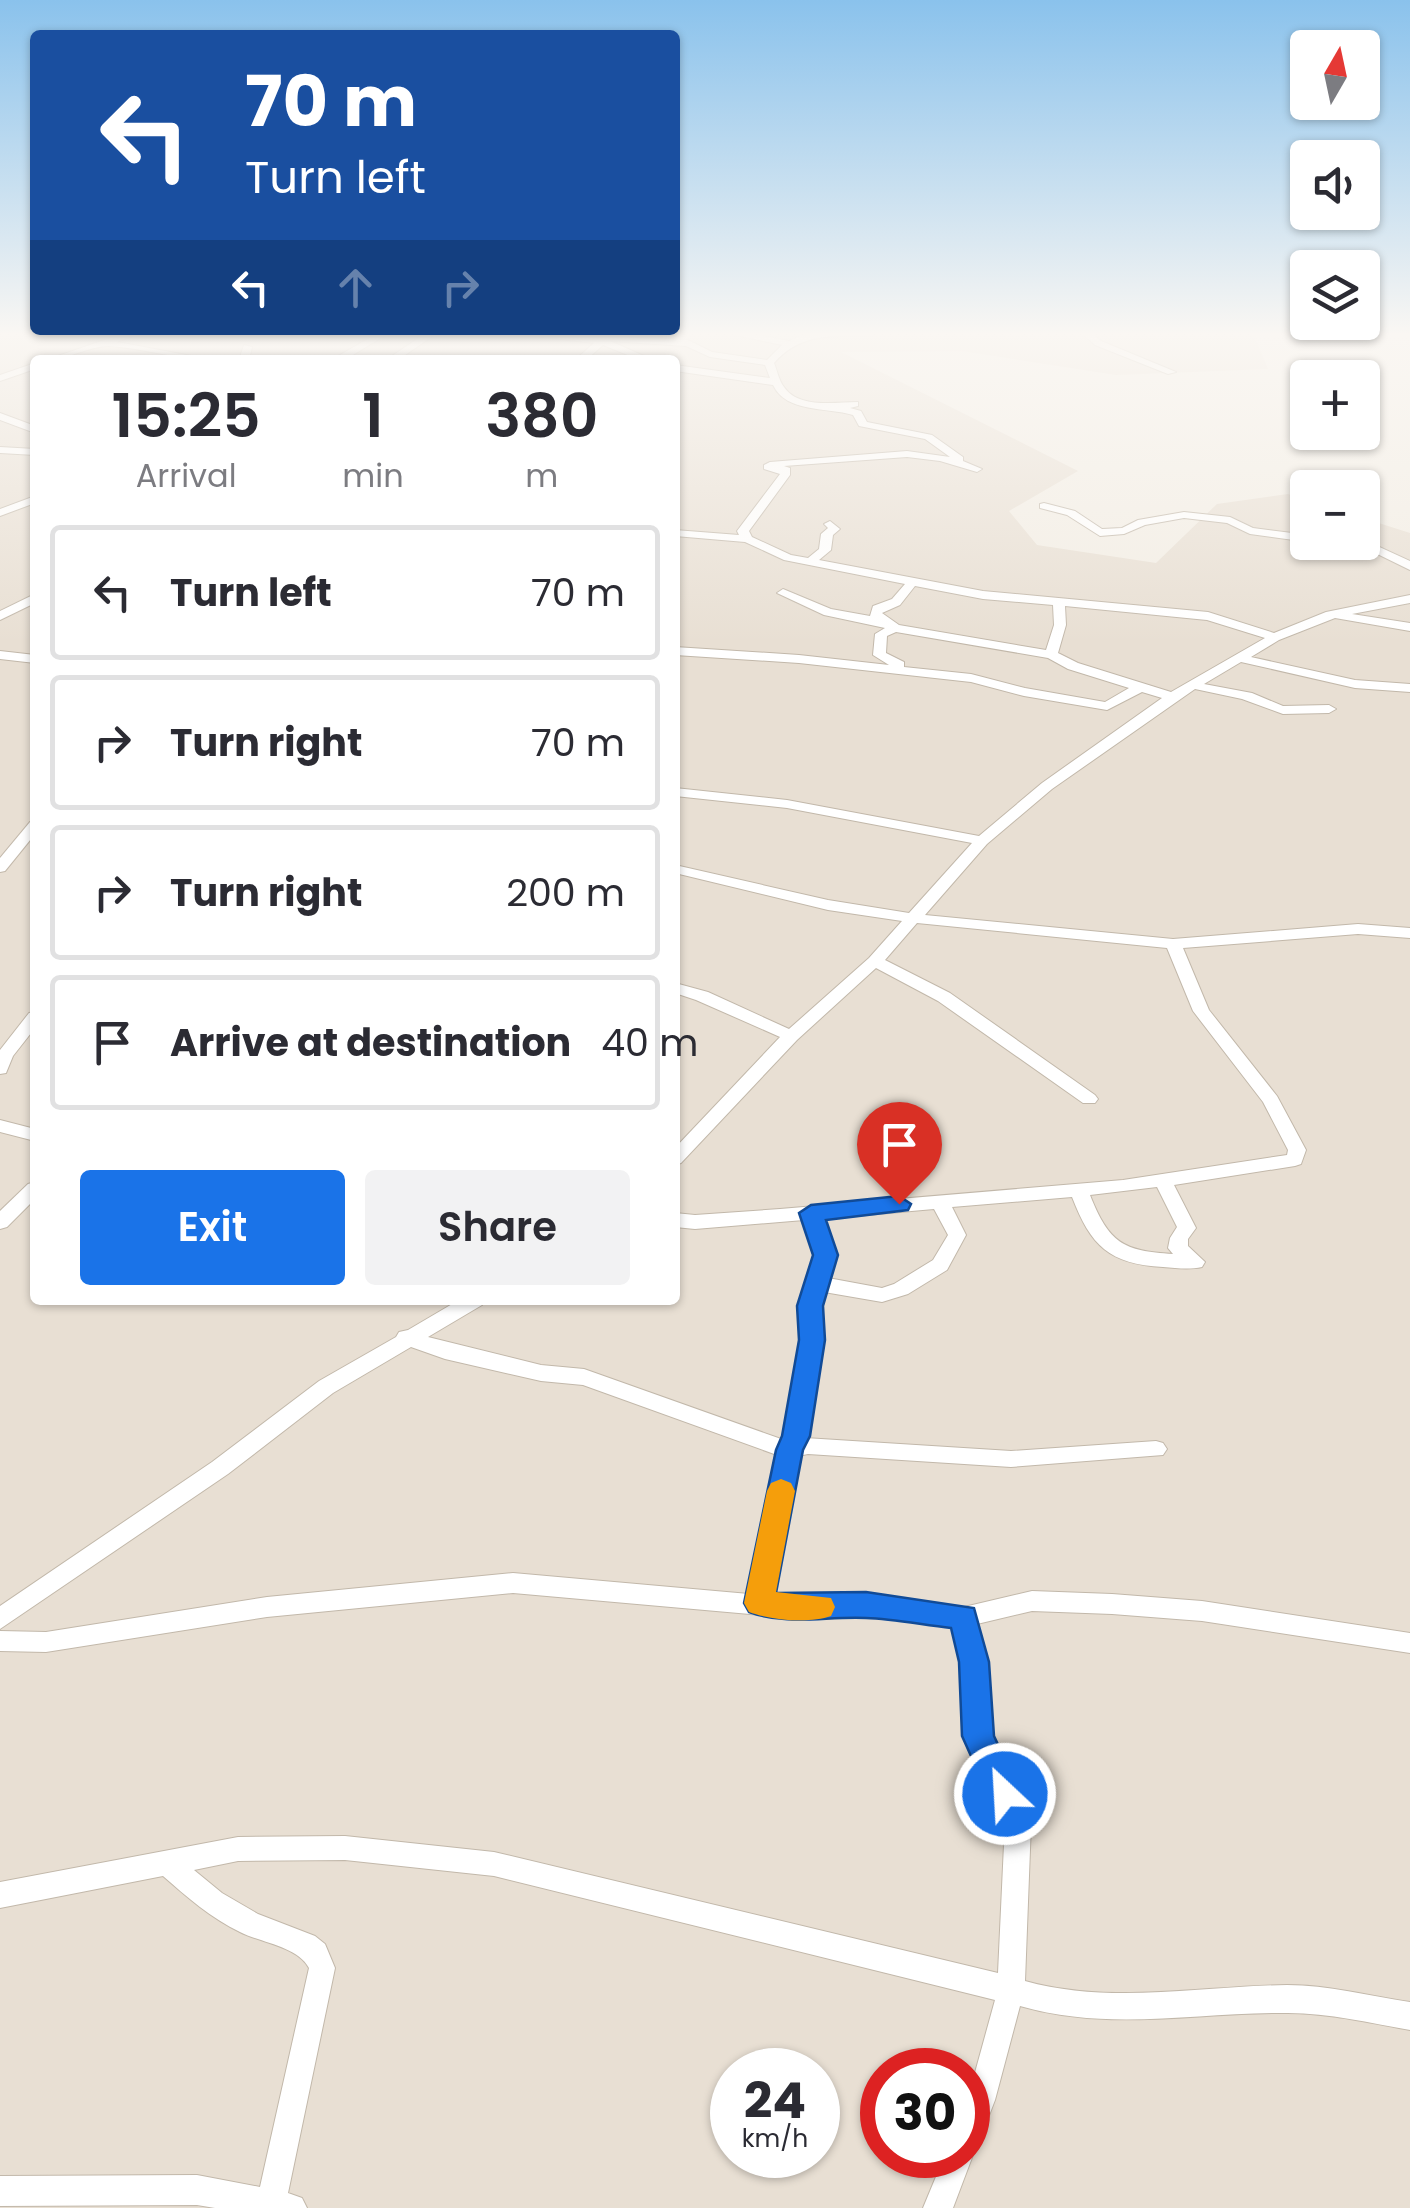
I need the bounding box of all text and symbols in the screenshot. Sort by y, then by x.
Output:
north arrow [1290,30,1380,120]
map controls [1290,30,1380,560]
text: 70 m [245,52,417,151]
icon: left [80,70,210,200]
button: sound [1290,140,1380,230]
text: Turn left [245,146,426,209]
button: layers [1290,250,1380,340]
icon: left [223,260,278,315]
icon: ahead [328,260,383,315]
icon: right [433,260,488,315]
button: + [1290,360,1380,450]
text: 15:25 [112,374,261,458]
text: 1 [362,374,384,458]
text: 380 [485,374,598,458]
text: Arrival [136,453,237,498]
text: min [342,453,404,498]
text: m [525,453,558,498]
button: − [1290,470,1380,560]
icon: left [85,565,140,620]
text: Turn left [170,566,332,619]
text: 70 m [531,566,625,619]
icon: right [85,715,140,770]
text: Turn right [170,716,362,769]
text: 70 m [531,716,625,769]
icon: right [85,865,140,920]
text: Turn right [170,866,362,919]
text: 200 m [506,866,625,919]
icon: arrive [85,1015,140,1070]
text: Arrive at destination [170,1016,571,1069]
text: 40 m [601,1016,698,1069]
pin [857,1102,942,1205]
icon: arrive [872,1117,927,1172]
button: Exit [80,1170,345,1285]
button: Share [365,1170,630,1285]
position arrow [953,1742,1057,1846]
speed limit sign: 30 [860,2048,990,2178]
text: 24 [744,2065,806,2136]
text: km/h [742,2121,808,2156]

